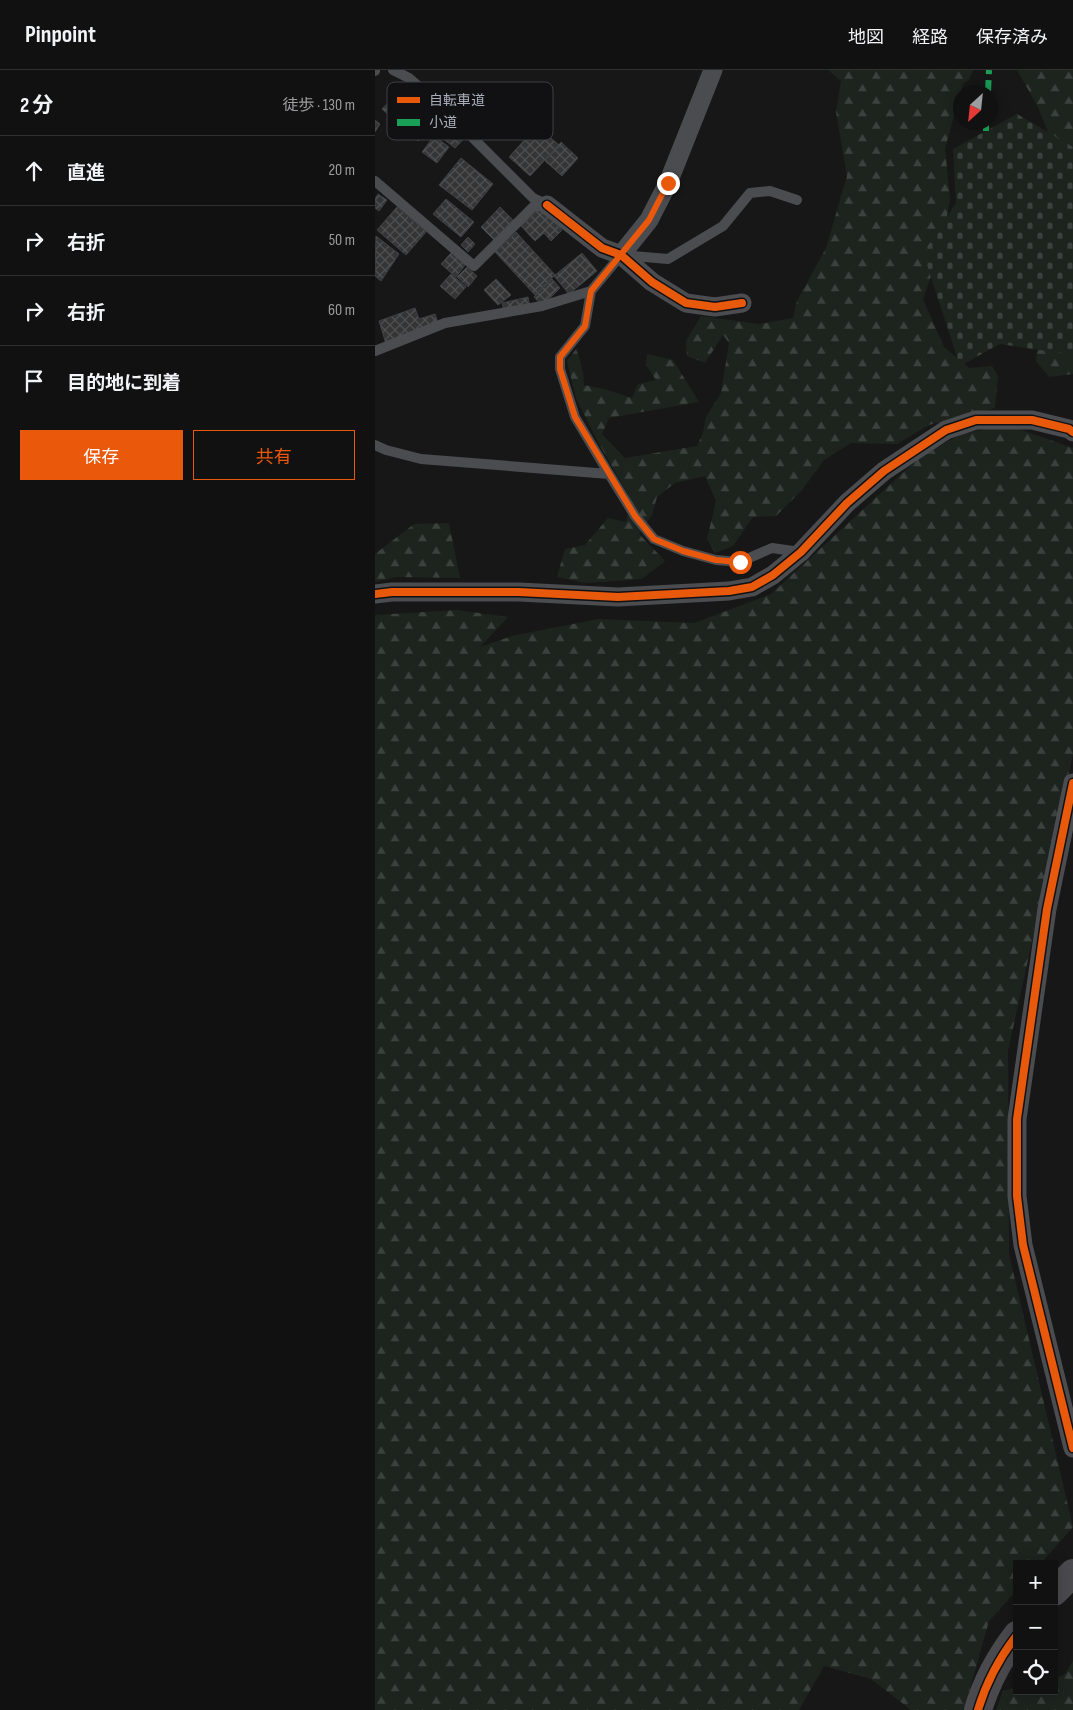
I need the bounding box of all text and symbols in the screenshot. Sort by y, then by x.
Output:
text: Pinpoint [25,20,96,49]
text: 地図 [848,27,884,48]
text: 経路 [912,27,948,48]
text: 保存済み [976,27,1048,48]
legend [387,82,553,140]
north arrow [953,85,998,130]
text: 自転車道 [429,92,485,109]
text: 2 分 [20,93,53,118]
text: 徒歩 · 130 m [282,96,355,115]
text: 小道 [429,114,457,131]
icon: ahead [20,157,48,185]
text: 20 m [328,161,355,180]
text: 直進 [67,162,105,185]
route end [657,172,680,195]
icon: right [20,227,48,255]
text: 50 m [329,231,355,250]
text: 右折 [67,232,105,255]
icon: right [20,297,48,325]
text: 60 m [328,301,355,320]
text: 右折 [67,302,105,325]
icon: arrive [20,367,48,395]
text: 目的地に到着 [67,372,181,395]
button: 保存 [20,430,183,480]
button: 共有 [193,430,355,480]
route start [729,551,752,574]
map controls [1013,1560,1058,1695]
button: + [1013,1560,1058,1605]
button: − [1013,1605,1058,1650]
button: locate [1013,1650,1058,1695]

